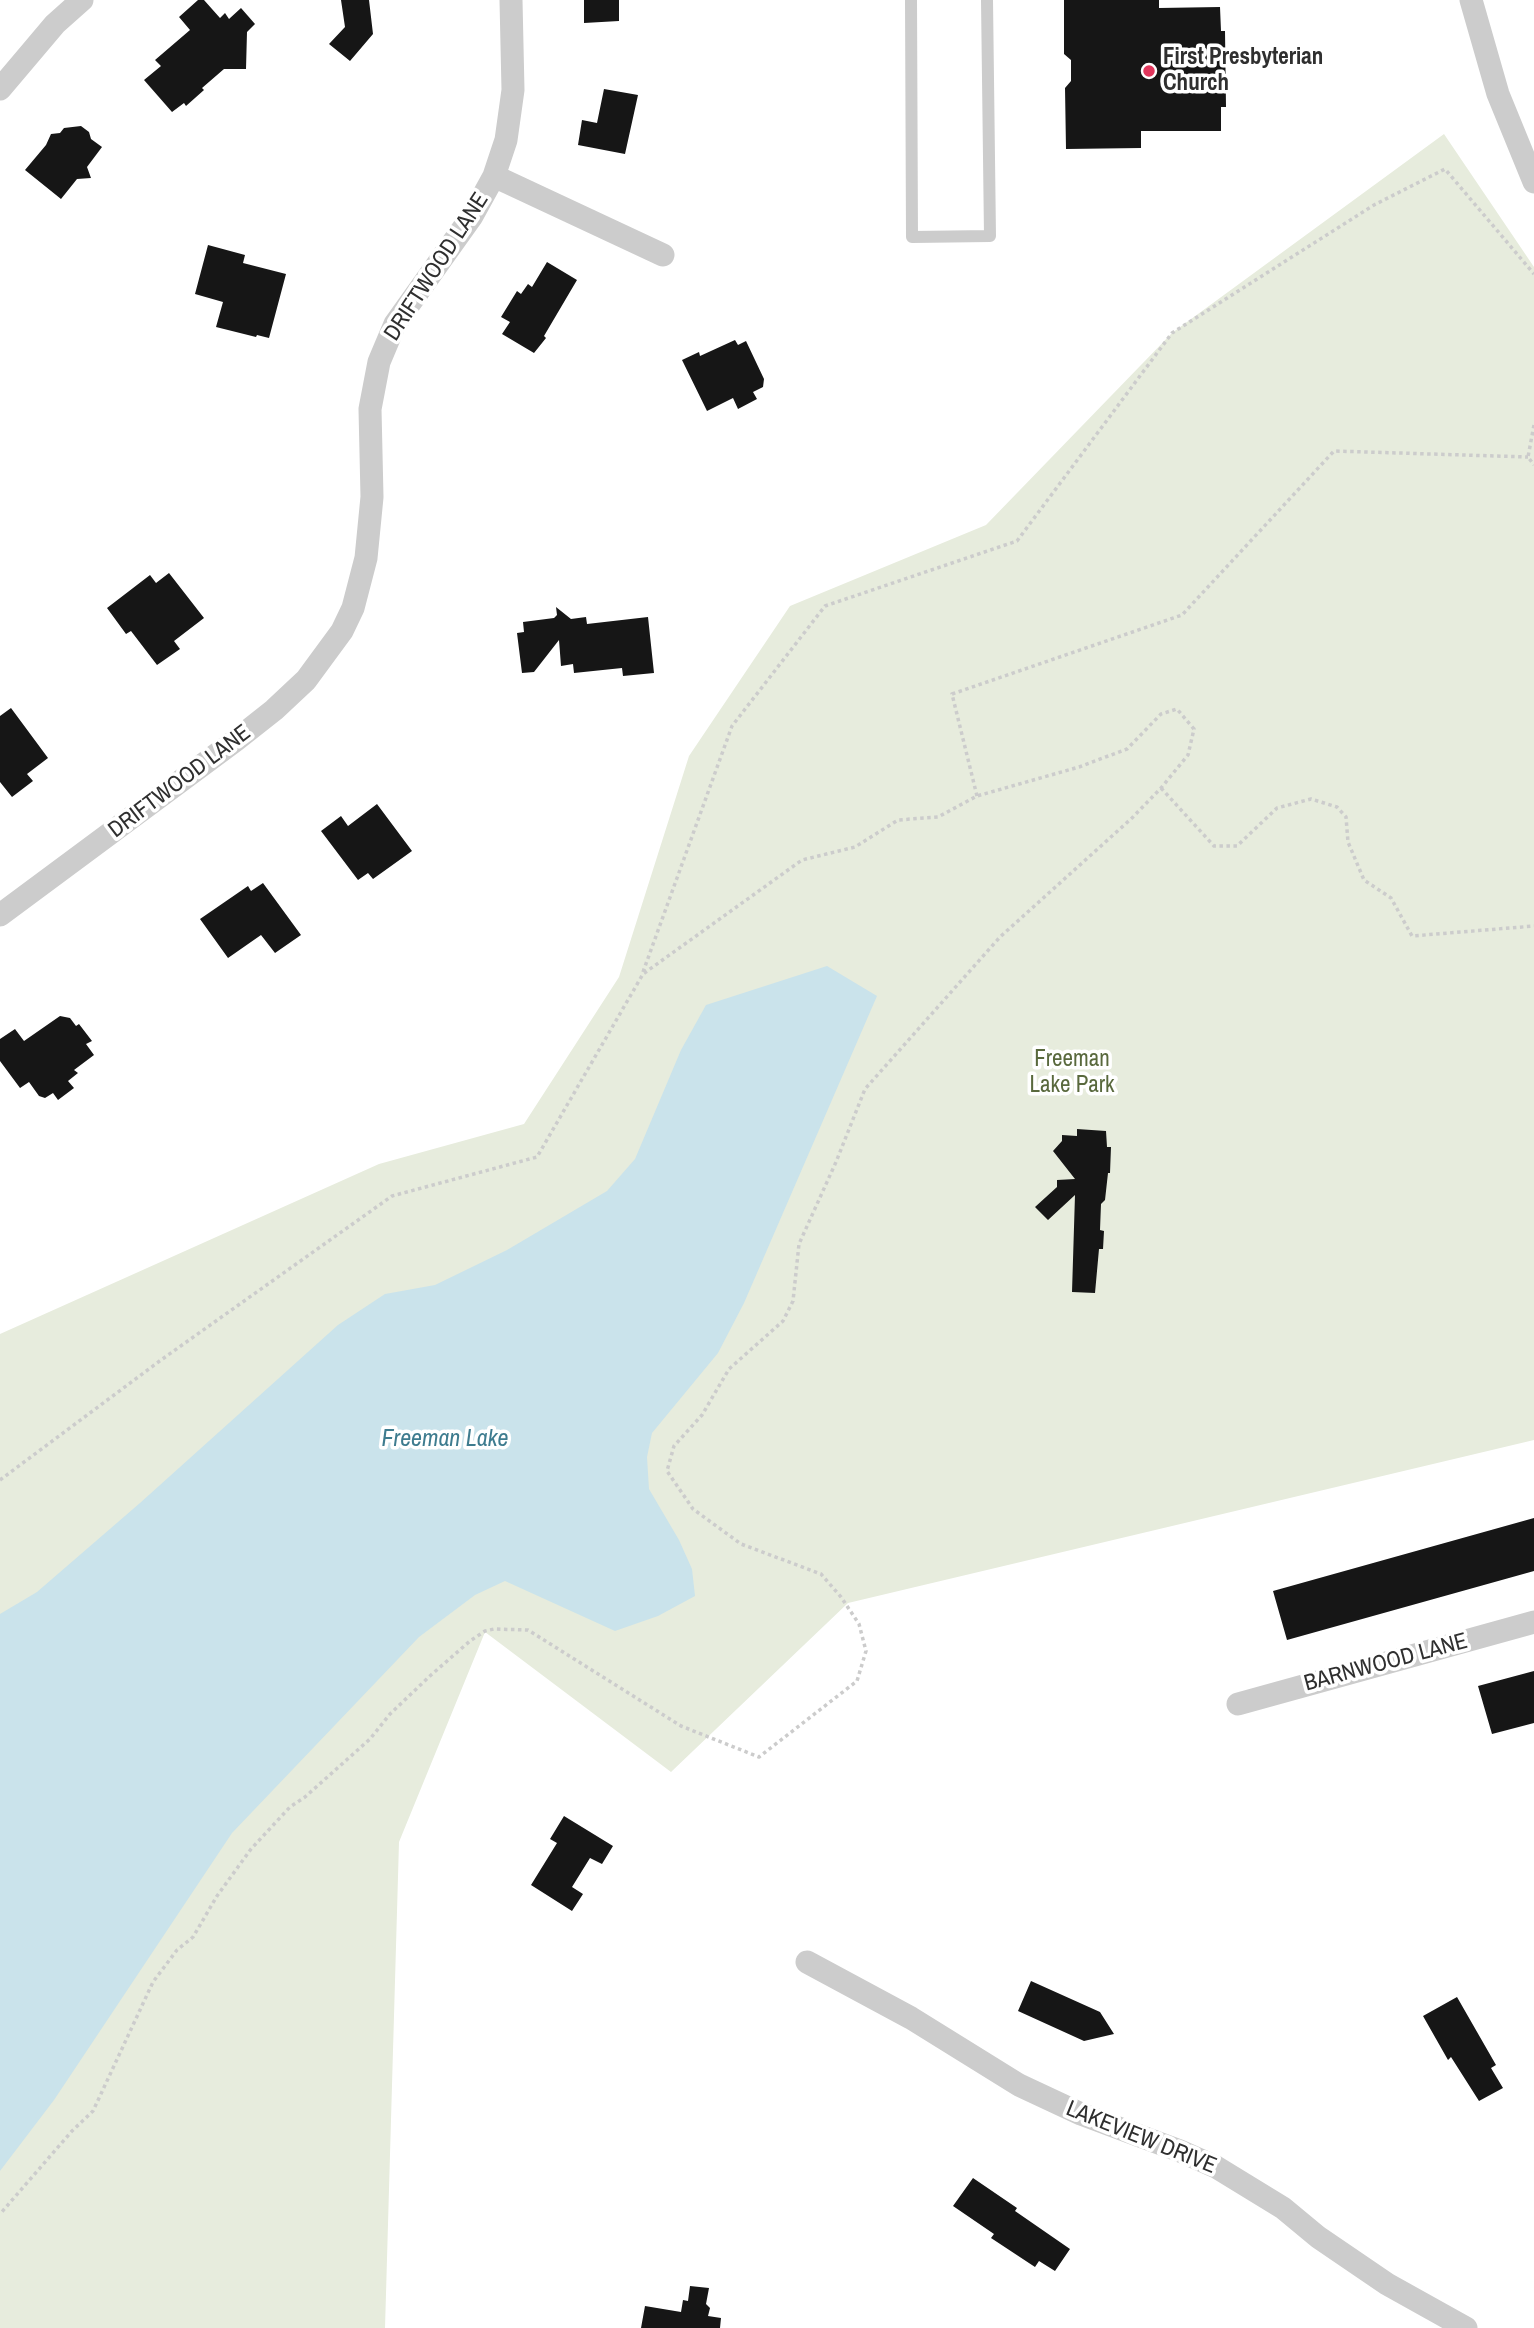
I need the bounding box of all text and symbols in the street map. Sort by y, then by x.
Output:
place label: First Presbyterian Church [1163,44,1323,98]
marker: First Presbyterian Church [1141,63,1157,79]
street label: DRIFTWOOD LANE [379,188,495,346]
street label: DRIFTWOOD LANE [103,720,257,844]
park label: Freeman Lake Park [1030,1046,1114,1100]
water label: Freeman Lake [382,1426,508,1454]
street label: BARNWOOD LANE [1301,1628,1471,1698]
street label: LAKEVIEW DRIVE [1062,2095,1220,2181]

